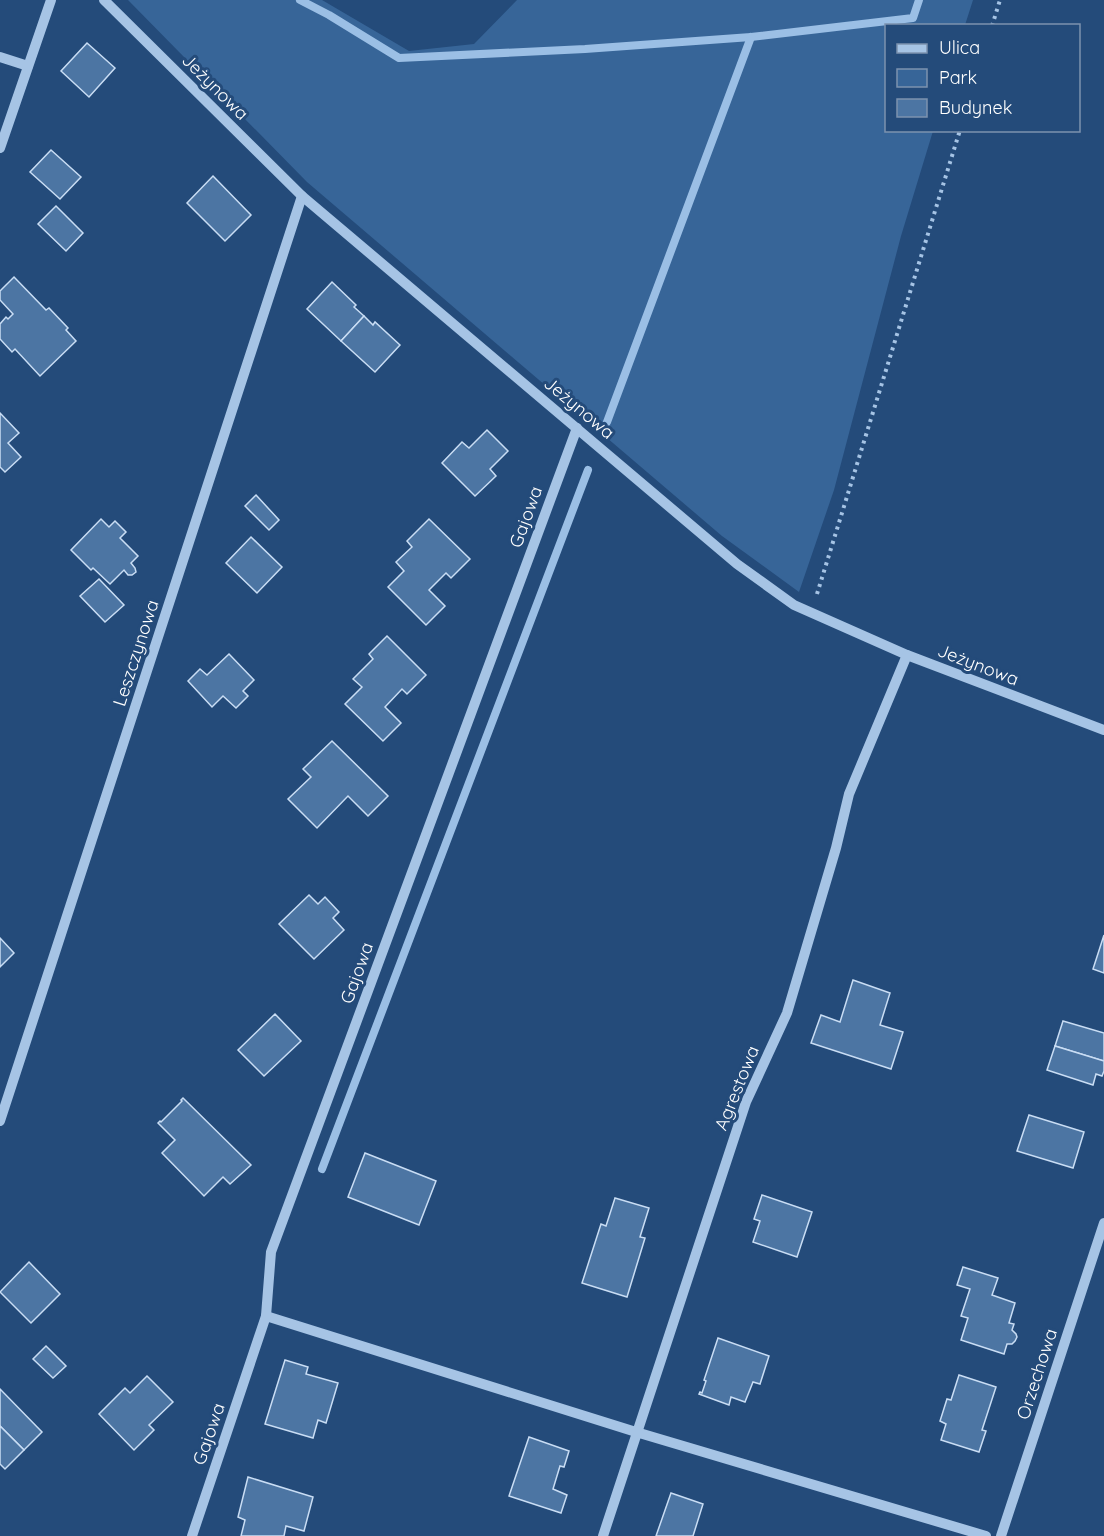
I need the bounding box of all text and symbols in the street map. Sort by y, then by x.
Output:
legend [885,24,1080,132]
text: Ulica [939,36,980,59]
street label: Jeżynowa [177,48,254,125]
text: Park [939,66,977,89]
text: Budynek [939,96,1012,119]
street label: Jeżynowa [539,371,619,444]
street label: Gajowa [504,483,547,551]
street label: Leszczynowa [107,597,164,709]
street label: Jeżynowa [934,639,1022,691]
street label: Gajowa [335,939,378,1007]
street label: Agrestowa [709,1042,764,1134]
street label: Orzechowa [1011,1325,1062,1422]
street label: Gajowa [187,1400,230,1468]

